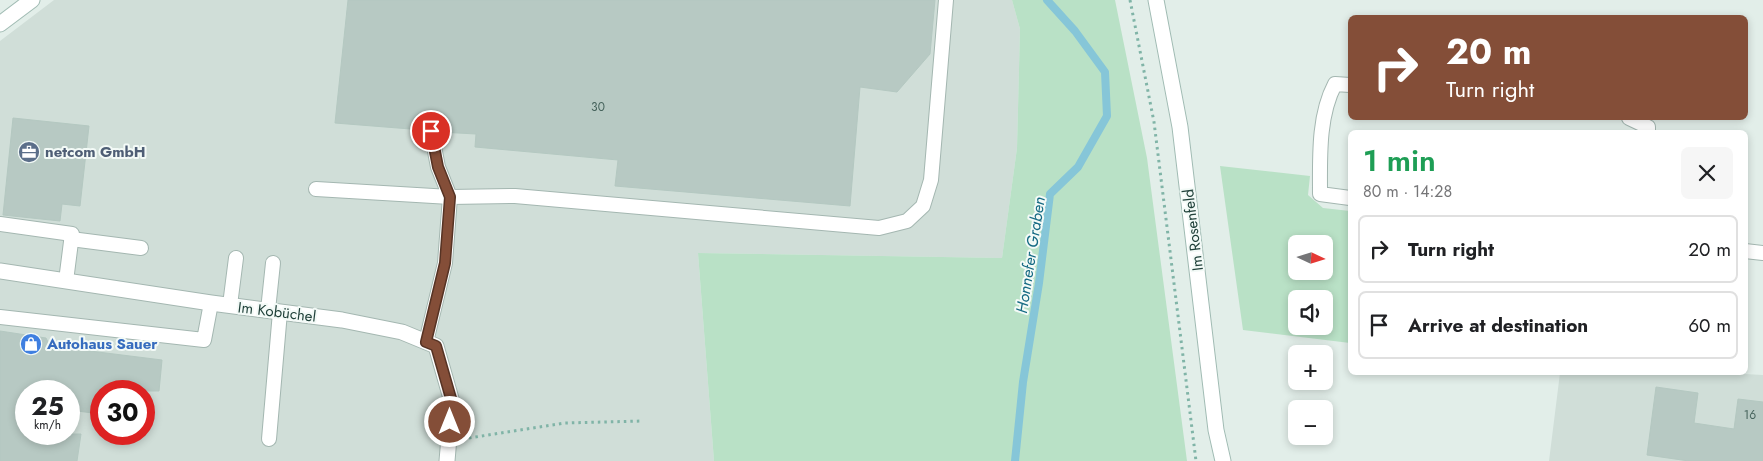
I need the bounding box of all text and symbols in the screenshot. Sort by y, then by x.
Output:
text: 20 m [1446,27,1531,77]
icon: right [1363,35,1428,100]
text: Turn right [1446,73,1534,105]
house number: 30 [591,98,605,116]
pin [410,110,452,152]
icon: arrive [417,117,445,145]
text: 1 min [1363,139,1436,182]
office icon: netcom GmbH [17,140,41,164]
place label: netcom GmbH [45,141,146,163]
button: close [1681,147,1733,199]
text: 80 m · 14:28 [1363,180,1452,203]
street label: Im Rosenfeld [1177,188,1209,272]
water label: Honnefer Graben [1010,195,1051,315]
north arrow [1288,235,1332,280]
map controls [1288,235,1333,445]
icon: right [1365,235,1393,263]
text: Turn right [1408,236,1494,263]
text: 20 m [1688,236,1731,263]
button: sound [1288,290,1333,335]
street label: Im Kobüchel [237,296,317,328]
icon: arrive [1365,311,1393,339]
text: Arrive at destination [1408,312,1588,339]
text: 60 m [1688,312,1731,339]
shop icon: Autohaus Sauer [19,332,43,356]
place label: Autohaus Sauer [46,333,158,355]
button: + [1288,345,1333,390]
speed limit sign: 30 [90,380,155,445]
text: 25 [31,388,64,424]
position arrow [423,395,475,447]
button: − [1288,400,1333,445]
house number: 16 [1744,406,1756,424]
text: km/h [34,416,61,434]

